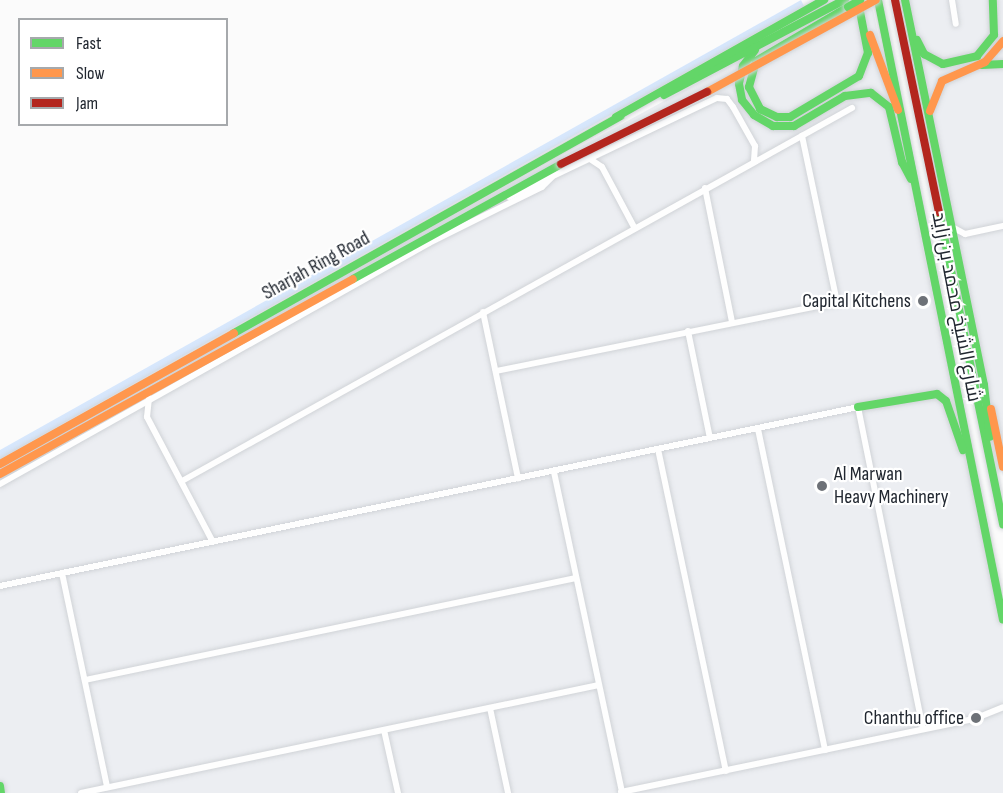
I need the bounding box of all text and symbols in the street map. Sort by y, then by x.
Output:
legend [18,18,228,126]
text: Fast [76,33,101,54]
text: Slow [76,63,105,84]
text: Jam [76,93,98,114]
street label: شارع الشيخ محمد بن زايد [926,210,986,404]
street label: Sharjah Ring Road [258,227,374,305]
place label: Capital Kitchens [802,289,911,313]
marker: Capital Kitchens [916,294,930,308]
place label: Al Marwan Heavy Machinery [834,462,948,509]
marker: Al Marwan Heavy Machinery [815,479,829,493]
place label: Chanthu office [864,706,964,730]
marker: Chanthu office [969,711,983,725]

